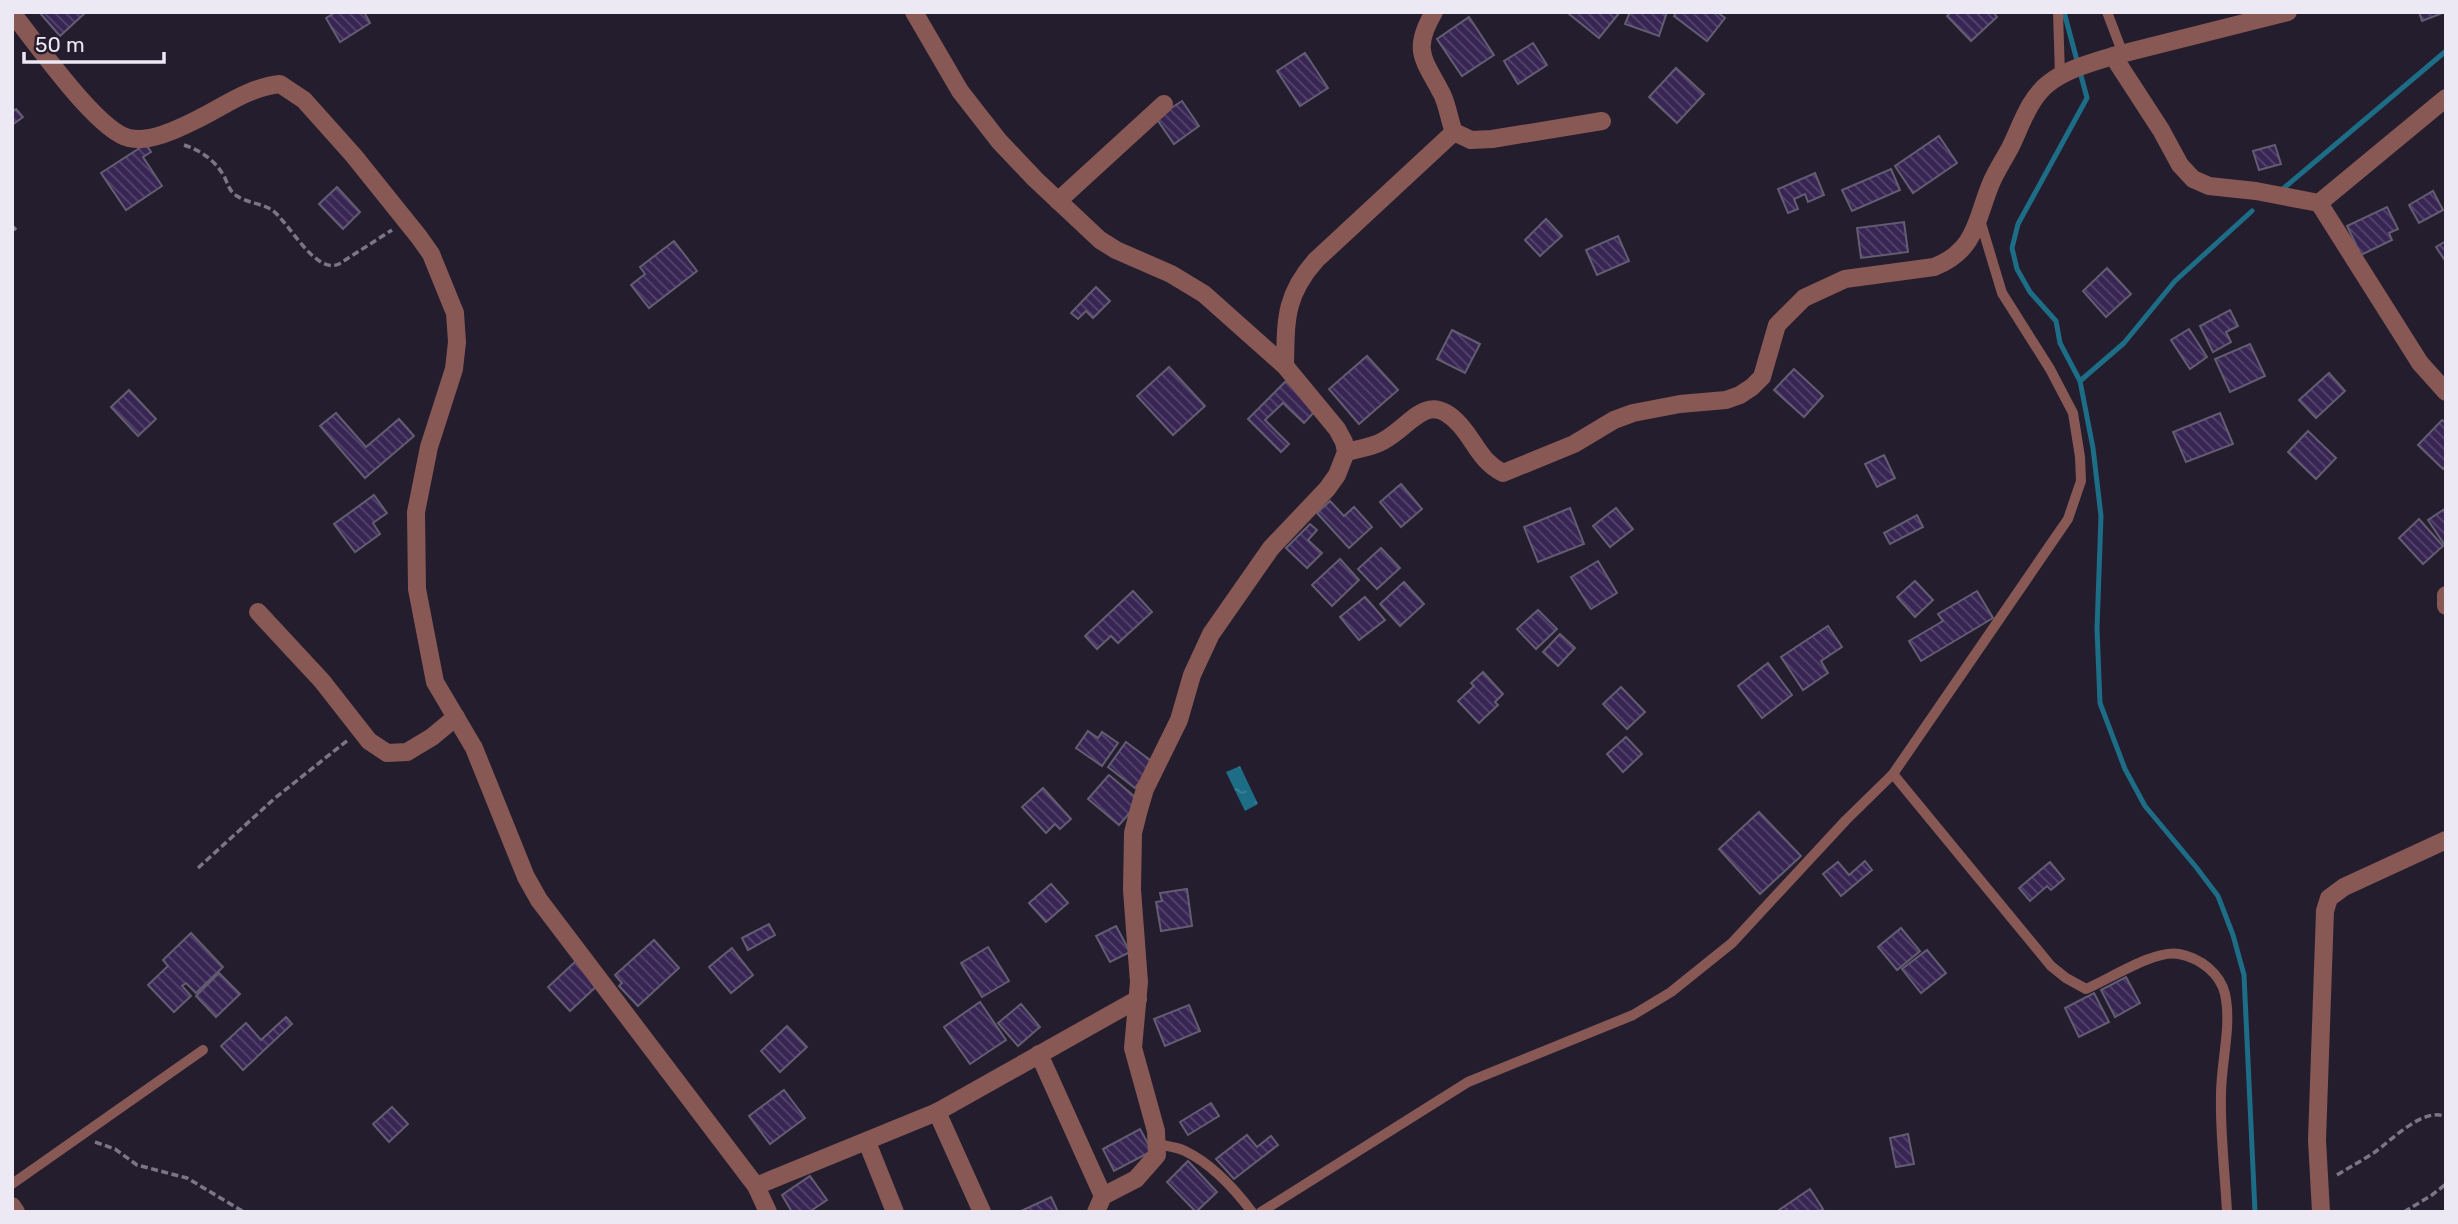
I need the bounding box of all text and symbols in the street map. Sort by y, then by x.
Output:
scale bar [24,21,164,65]
text: 50 m [35,32,85,57]

